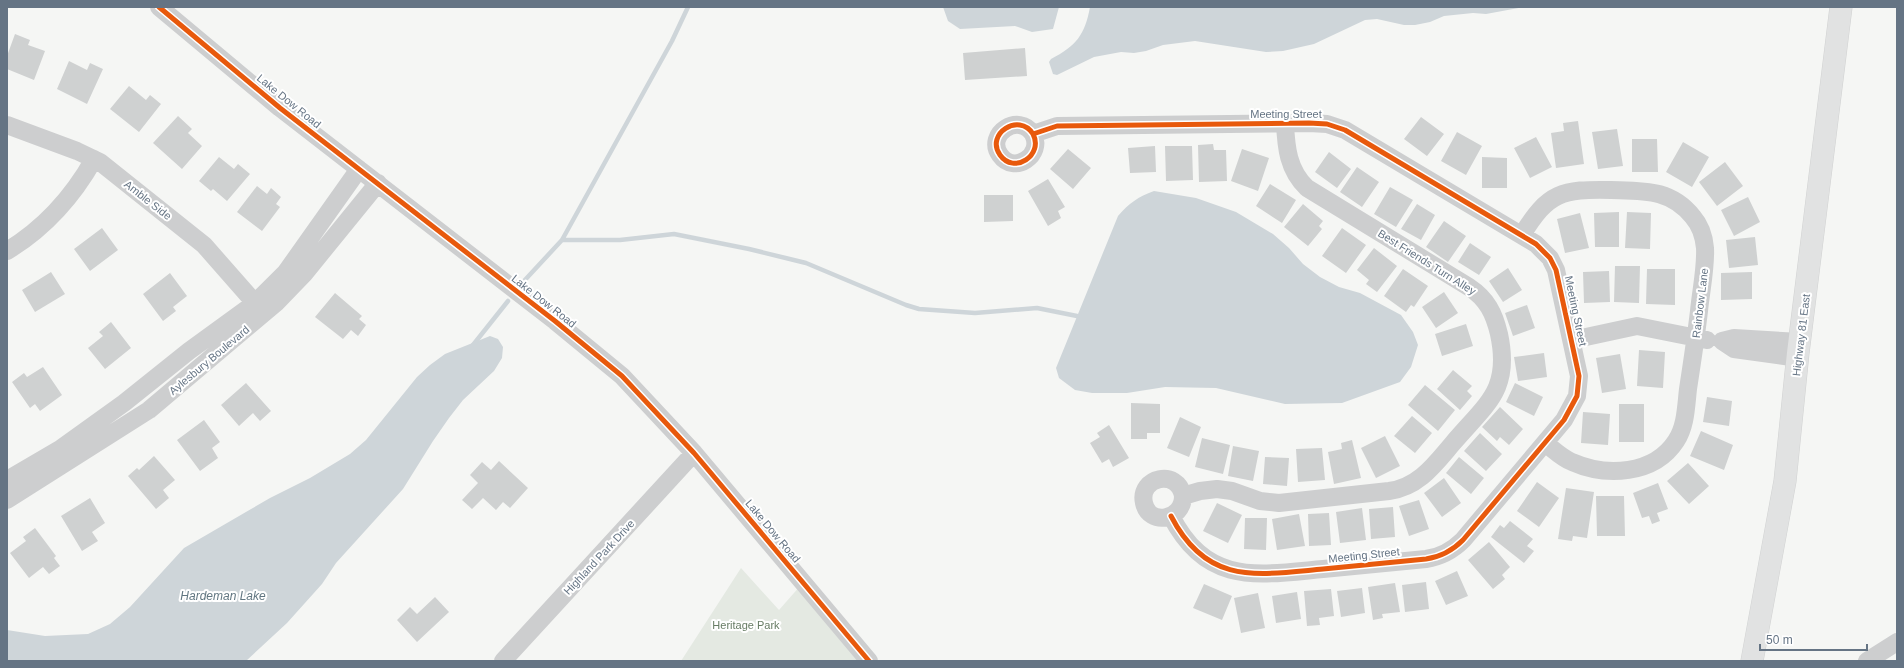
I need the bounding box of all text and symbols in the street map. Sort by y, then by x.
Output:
street label: Lake Dow Road [255,72,323,130]
street label: Meeting Street [1250,108,1322,120]
street label: Amble Side [122,178,174,222]
street label: Best Friends Turn Alley [1376,227,1479,297]
street label: Rainbow Lane [1690,267,1710,339]
street label: Lake Dow Road [509,272,579,330]
street label: Meeting Street [1563,275,1589,347]
street label: Highway 81 East [1790,293,1812,377]
street label: Aylesbury Boulevard [167,323,251,397]
street label: Lake Dow Road [743,497,803,565]
street label: Highland Park Drive [561,517,637,597]
street label: Meeting Street [1328,545,1400,565]
water label: Hardeman Lake [180,589,266,603]
park label: Heritage Park [712,619,780,631]
scale bar [1760,626,1867,652]
text: 50 m [1766,633,1793,647]

